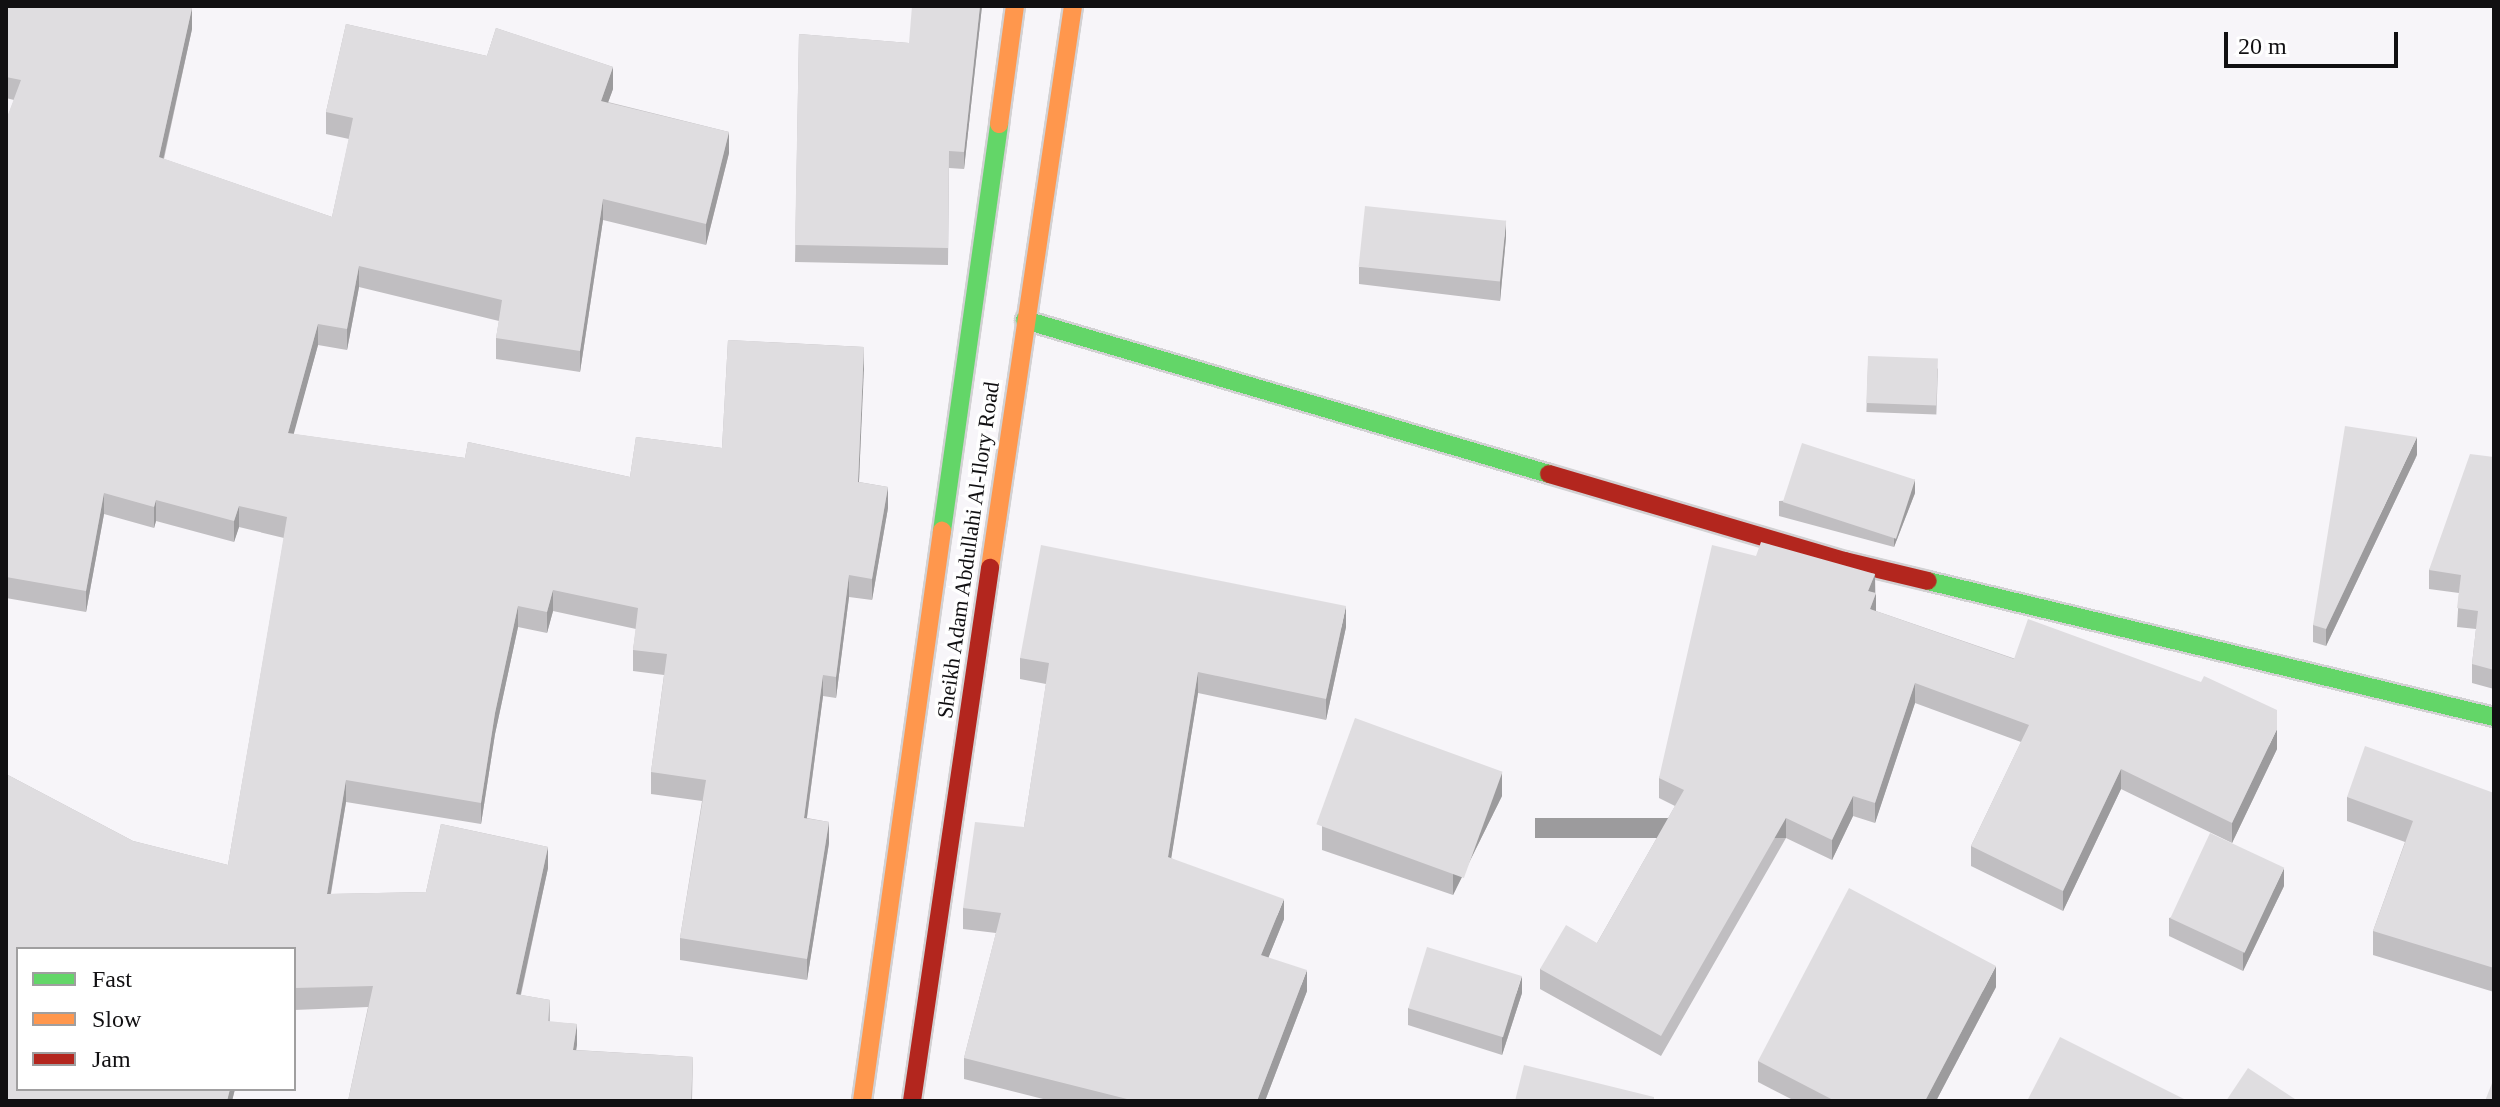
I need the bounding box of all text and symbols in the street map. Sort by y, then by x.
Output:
scale bar [2228,16,2402,66]
text: 20 m [2238,33,2287,59]
street label: Sheikh Adam Abdullahi Al-Ilory Road [931,378,1005,722]
legend [16,947,296,1091]
text: Fast [92,966,132,992]
text: Slow [92,1006,141,1032]
text: Jam [92,1046,131,1072]

